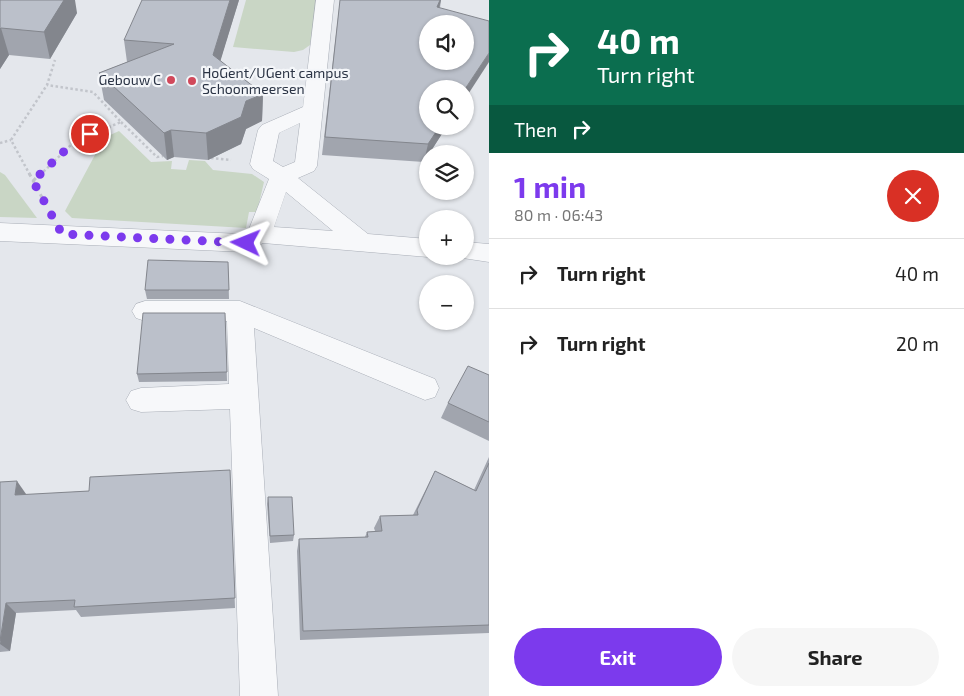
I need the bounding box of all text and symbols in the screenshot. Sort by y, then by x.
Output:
map controls [419,15,474,330]
button: sound [419,15,474,70]
text: 40 m [597,19,680,61]
icon: right [514,20,579,85]
text: Turn right [597,61,695,87]
place label: HoGent/UGent campus Schoonmeersen [202,64,349,97]
place label: Gebouw C [98,71,161,88]
marker: Gebouw C [165,74,177,86]
marker: HoGent/UGent campus Schoonmeersen [186,75,198,87]
button: search [419,80,474,135]
pin [69,113,111,155]
icon: right [567,115,595,143]
text: Then [514,118,557,141]
icon: arrive [76,120,104,148]
button: layers [419,145,474,200]
text: 1 min [514,168,586,204]
button: close [887,170,939,222]
text: 80 m · 06:43 [514,205,603,224]
button: + [419,210,474,265]
position arrow [219,216,271,268]
icon: right [514,260,542,288]
text: Turn right [557,262,645,285]
text: 40 m [895,262,939,285]
button: − [419,275,474,330]
icon: right [514,330,542,358]
text: Turn right [557,332,645,355]
text: 20 m [896,332,939,355]
button: Exit [514,628,722,686]
button: Share [732,628,939,686]

